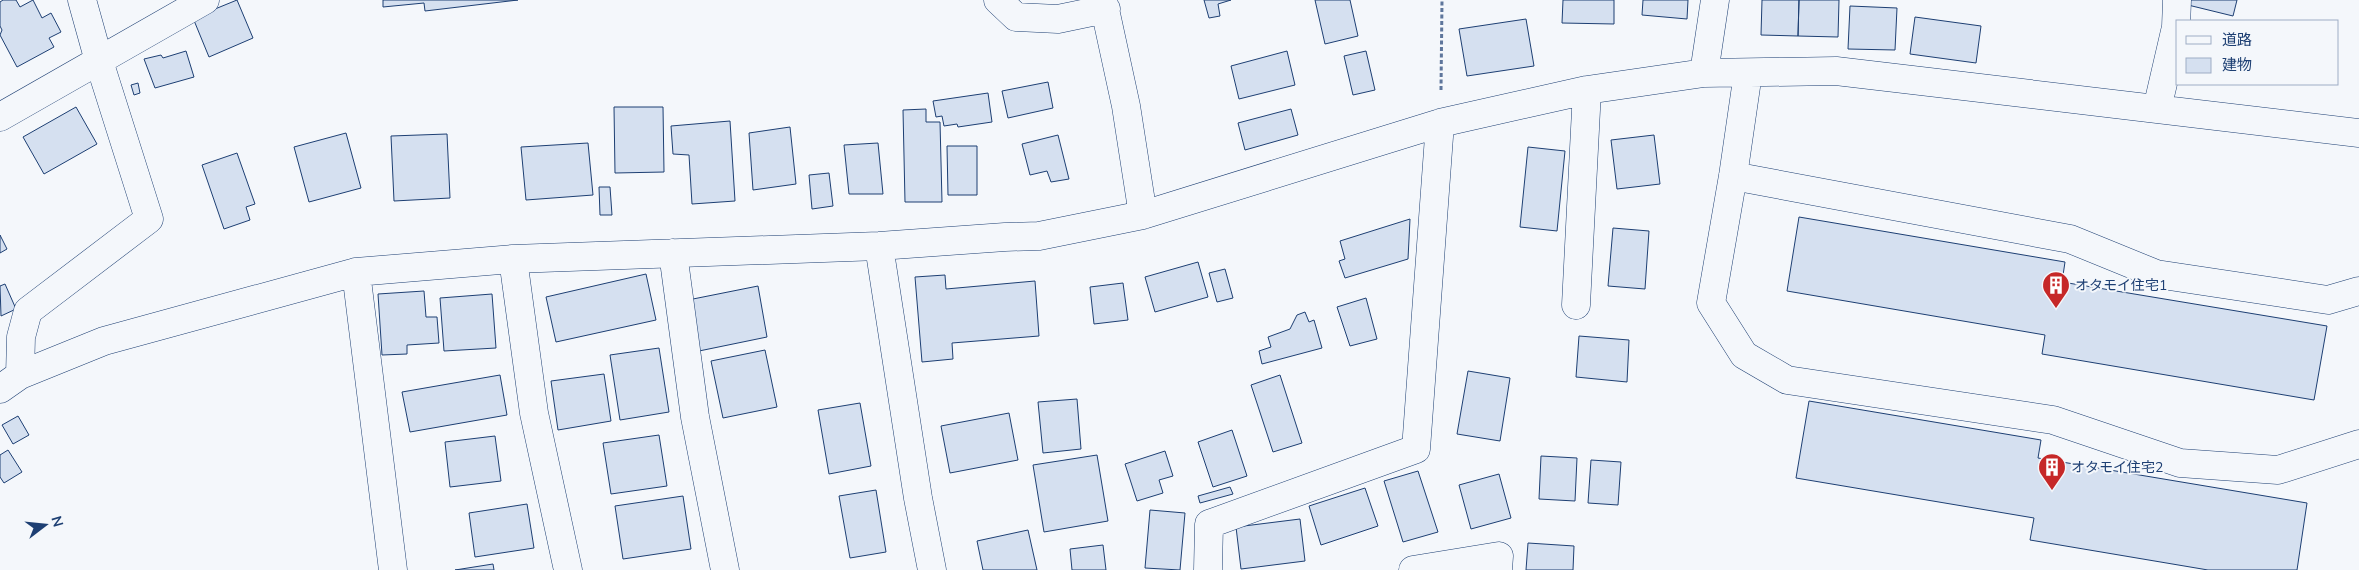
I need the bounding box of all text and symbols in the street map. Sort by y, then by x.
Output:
legend [2176,20,2339,85]
text: 道路 [2222,30,2252,50]
text: 建物 [2222,55,2252,75]
building icon: オタモイ住宅1 [2041,270,2071,309]
place label: オタモイ住宅1 [2075,276,2167,295]
building icon: オタモイ住宅2 [2037,452,2067,491]
place label: オタモイ住宅2 [2071,458,2163,477]
north arrow [20,500,70,550]
text: N [46,514,68,529]

